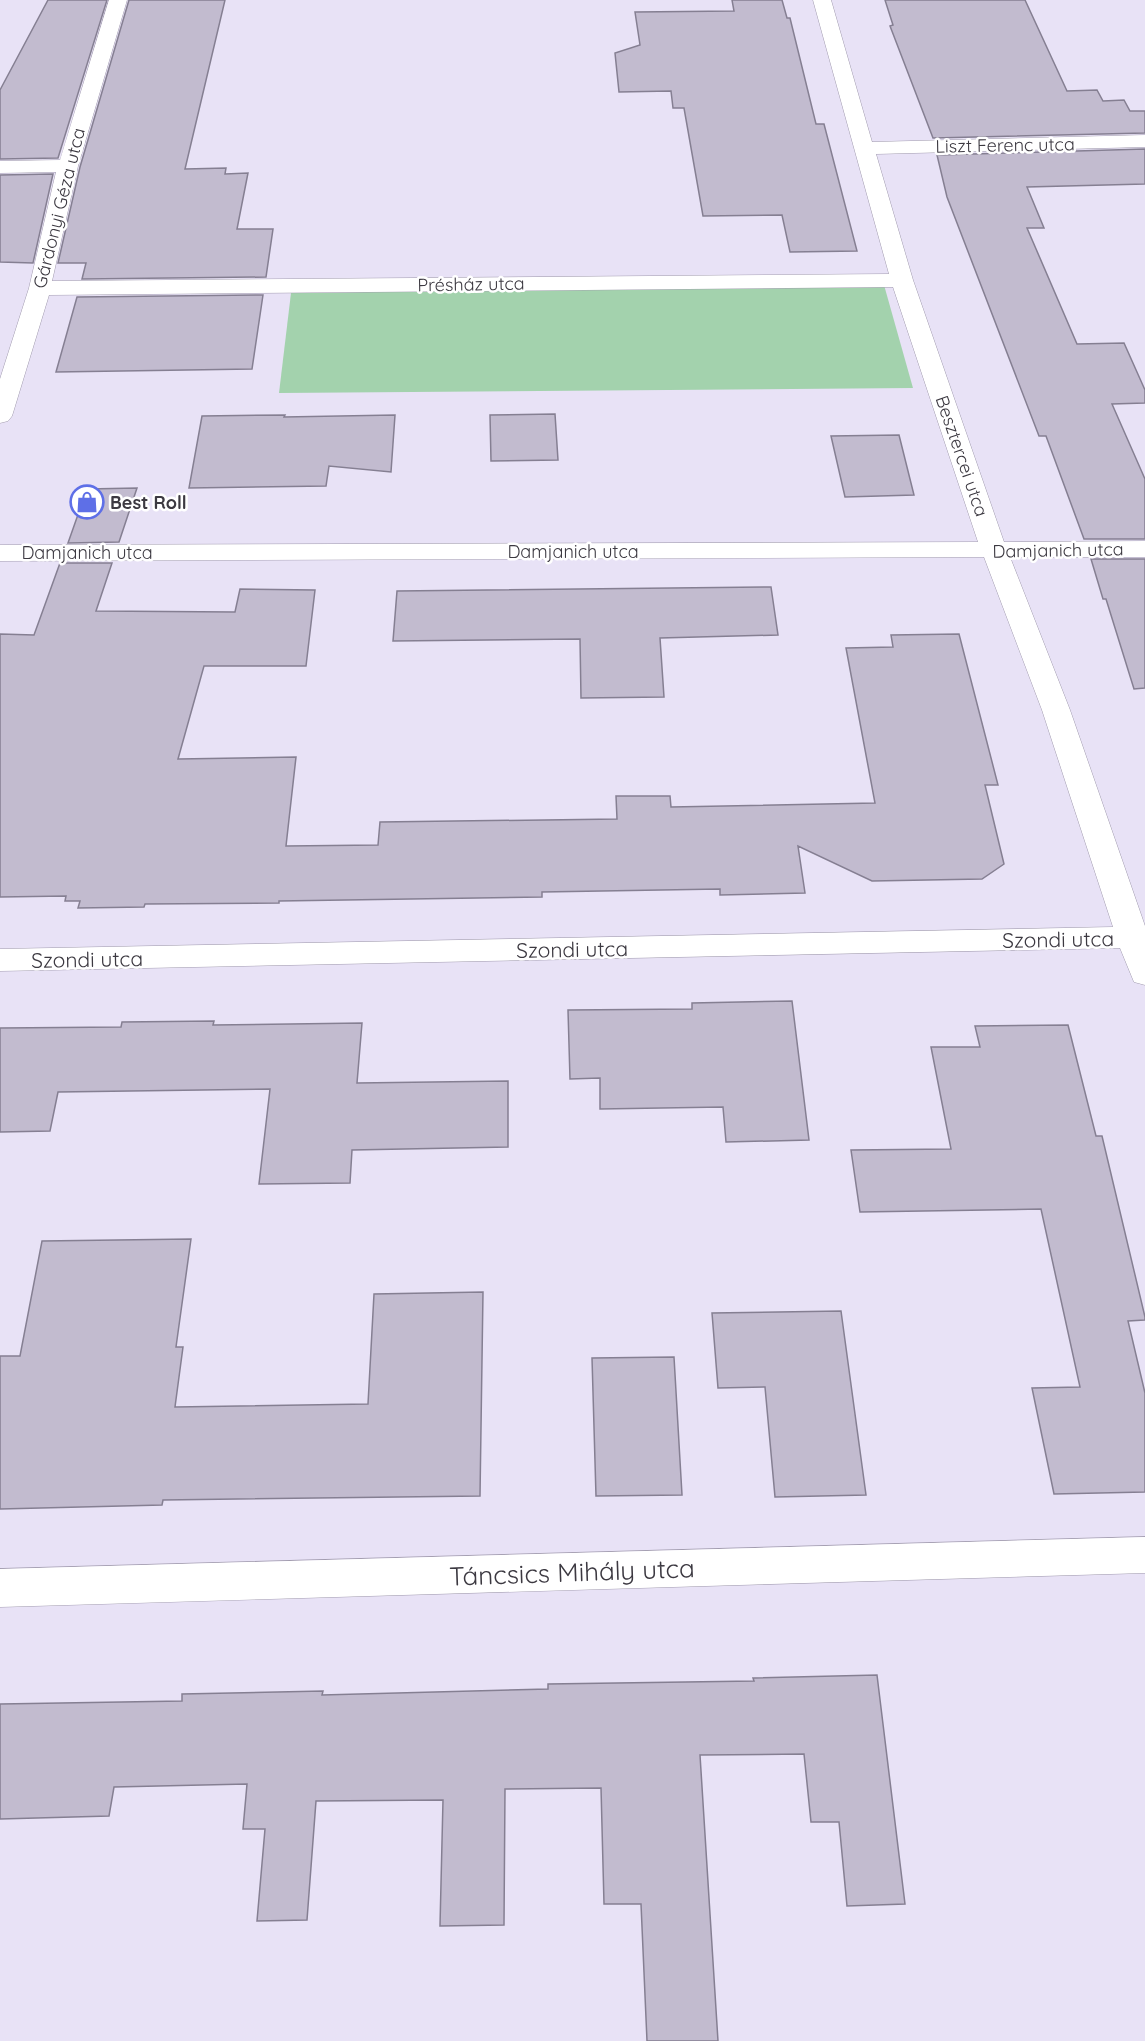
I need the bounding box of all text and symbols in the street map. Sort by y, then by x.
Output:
street label: Gárdonyi Géza utca [28,125,90,291]
street label: Liszt Ferenc utca [935,132,1075,158]
street label: Présház utca [417,272,525,296]
street label: Besztercei utca [931,392,993,520]
shop icon: Best Roll [69,484,105,520]
place label: Best Roll [110,491,187,514]
street label: Damjanich utca [992,537,1124,563]
street label: Damjanich utca [507,540,639,563]
street label: Damjanich utca [21,541,153,564]
street label: Szondi utca [1002,925,1114,953]
street label: Szondi utca [516,935,628,963]
street label: Szondi utca [31,945,143,973]
street label: Táncsics Mihály utca [449,1551,695,1593]

